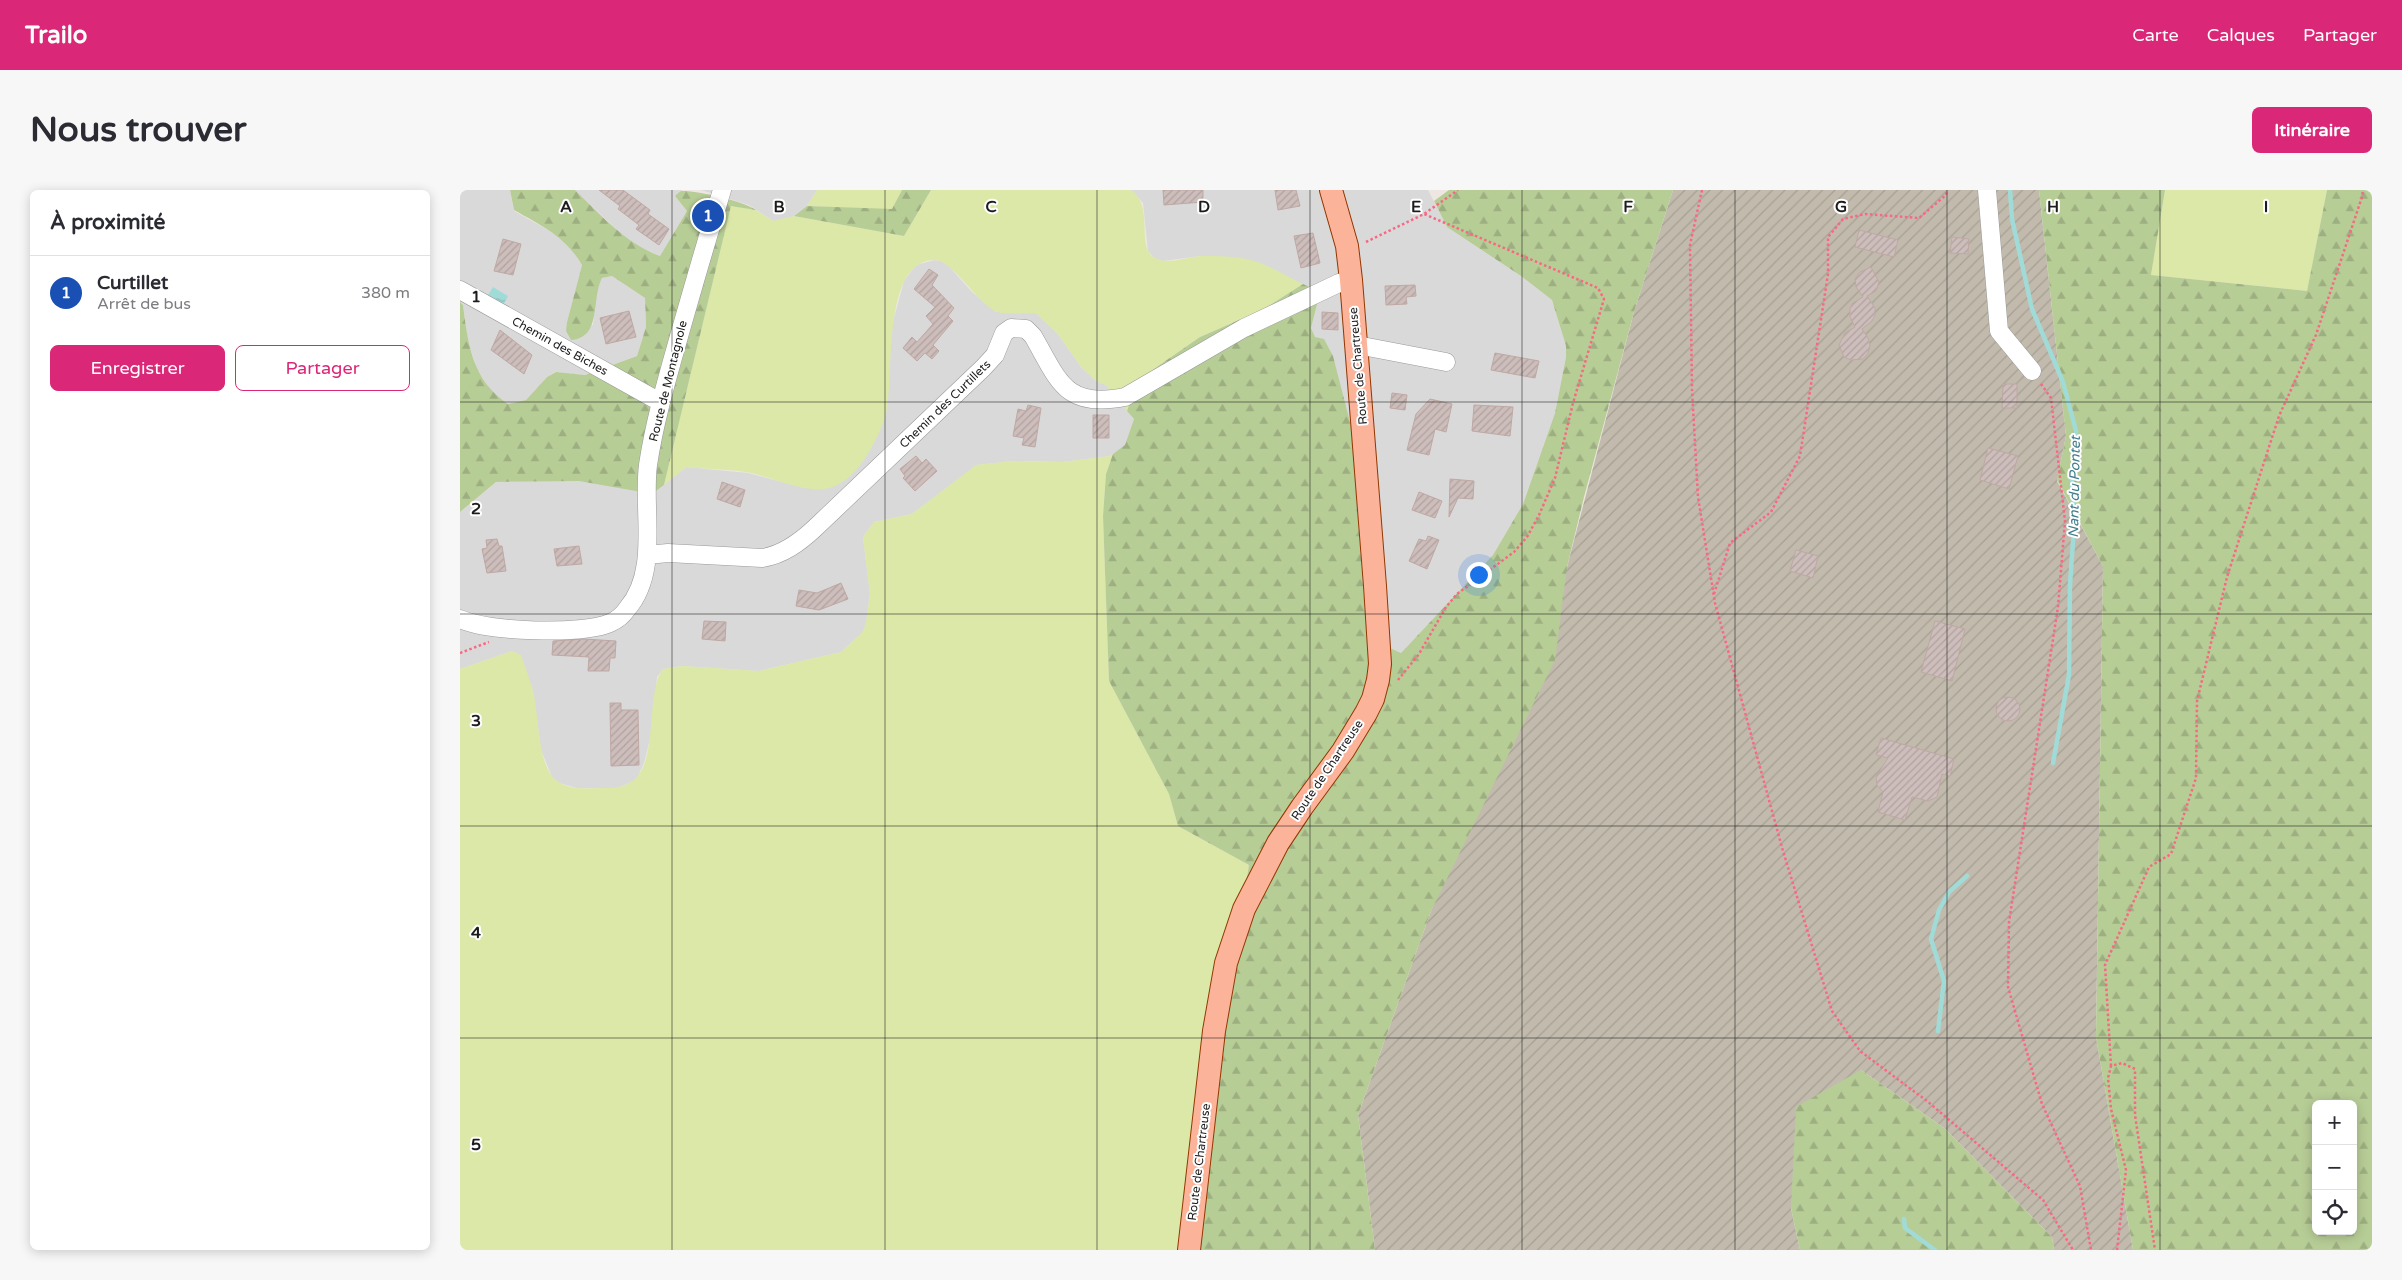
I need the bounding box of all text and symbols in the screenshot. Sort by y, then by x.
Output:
text: Trailo [25,21,87,50]
text: Carte [2132,24,2179,46]
text: Calques [2207,24,2275,46]
text: Partager [2303,24,2377,46]
button: Itinéraire [2252,107,2372,153]
text: Nous trouver [30,109,246,151]
text: A [560,197,572,217]
pin: 1 [692,197,724,235]
text: B [773,197,785,217]
text: C [985,197,997,217]
text: D [1198,197,1210,217]
text: E [1411,197,1421,217]
text: F [1623,197,1633,217]
text: G [1835,197,1847,217]
text: H [2047,197,2059,217]
text: I [2264,197,2268,217]
text: À proximité [50,210,165,235]
text: Curtillet [97,272,168,294]
text: 1 [61,283,71,303]
text: 380 m [361,283,410,303]
text: 1 [471,287,481,307]
text: Arrêt de bus [97,294,191,314]
street label: Route de Chartreuse [1346,307,1370,425]
street label: Chemin des Biches [510,314,611,378]
street label: Route de Montagnole [646,319,690,443]
button: Enregistrer [50,345,225,391]
button: Partager [235,345,410,391]
street label: Chemin des Curtillets [897,357,994,451]
water label: Nant du Pontet [2065,434,2084,538]
text: 2 [471,499,481,519]
your location [1466,562,1492,588]
text: 3 [471,711,481,731]
street label: Route de Chartreuse [1288,717,1366,823]
text: 4 [471,923,481,943]
map controls [2312,1100,2357,1235]
button: + [2312,1100,2357,1145]
street label: Route de Chartreuse [1185,1103,1213,1221]
text: 5 [471,1135,481,1155]
button: − [2312,1145,2357,1190]
button: locate [2312,1190,2357,1235]

